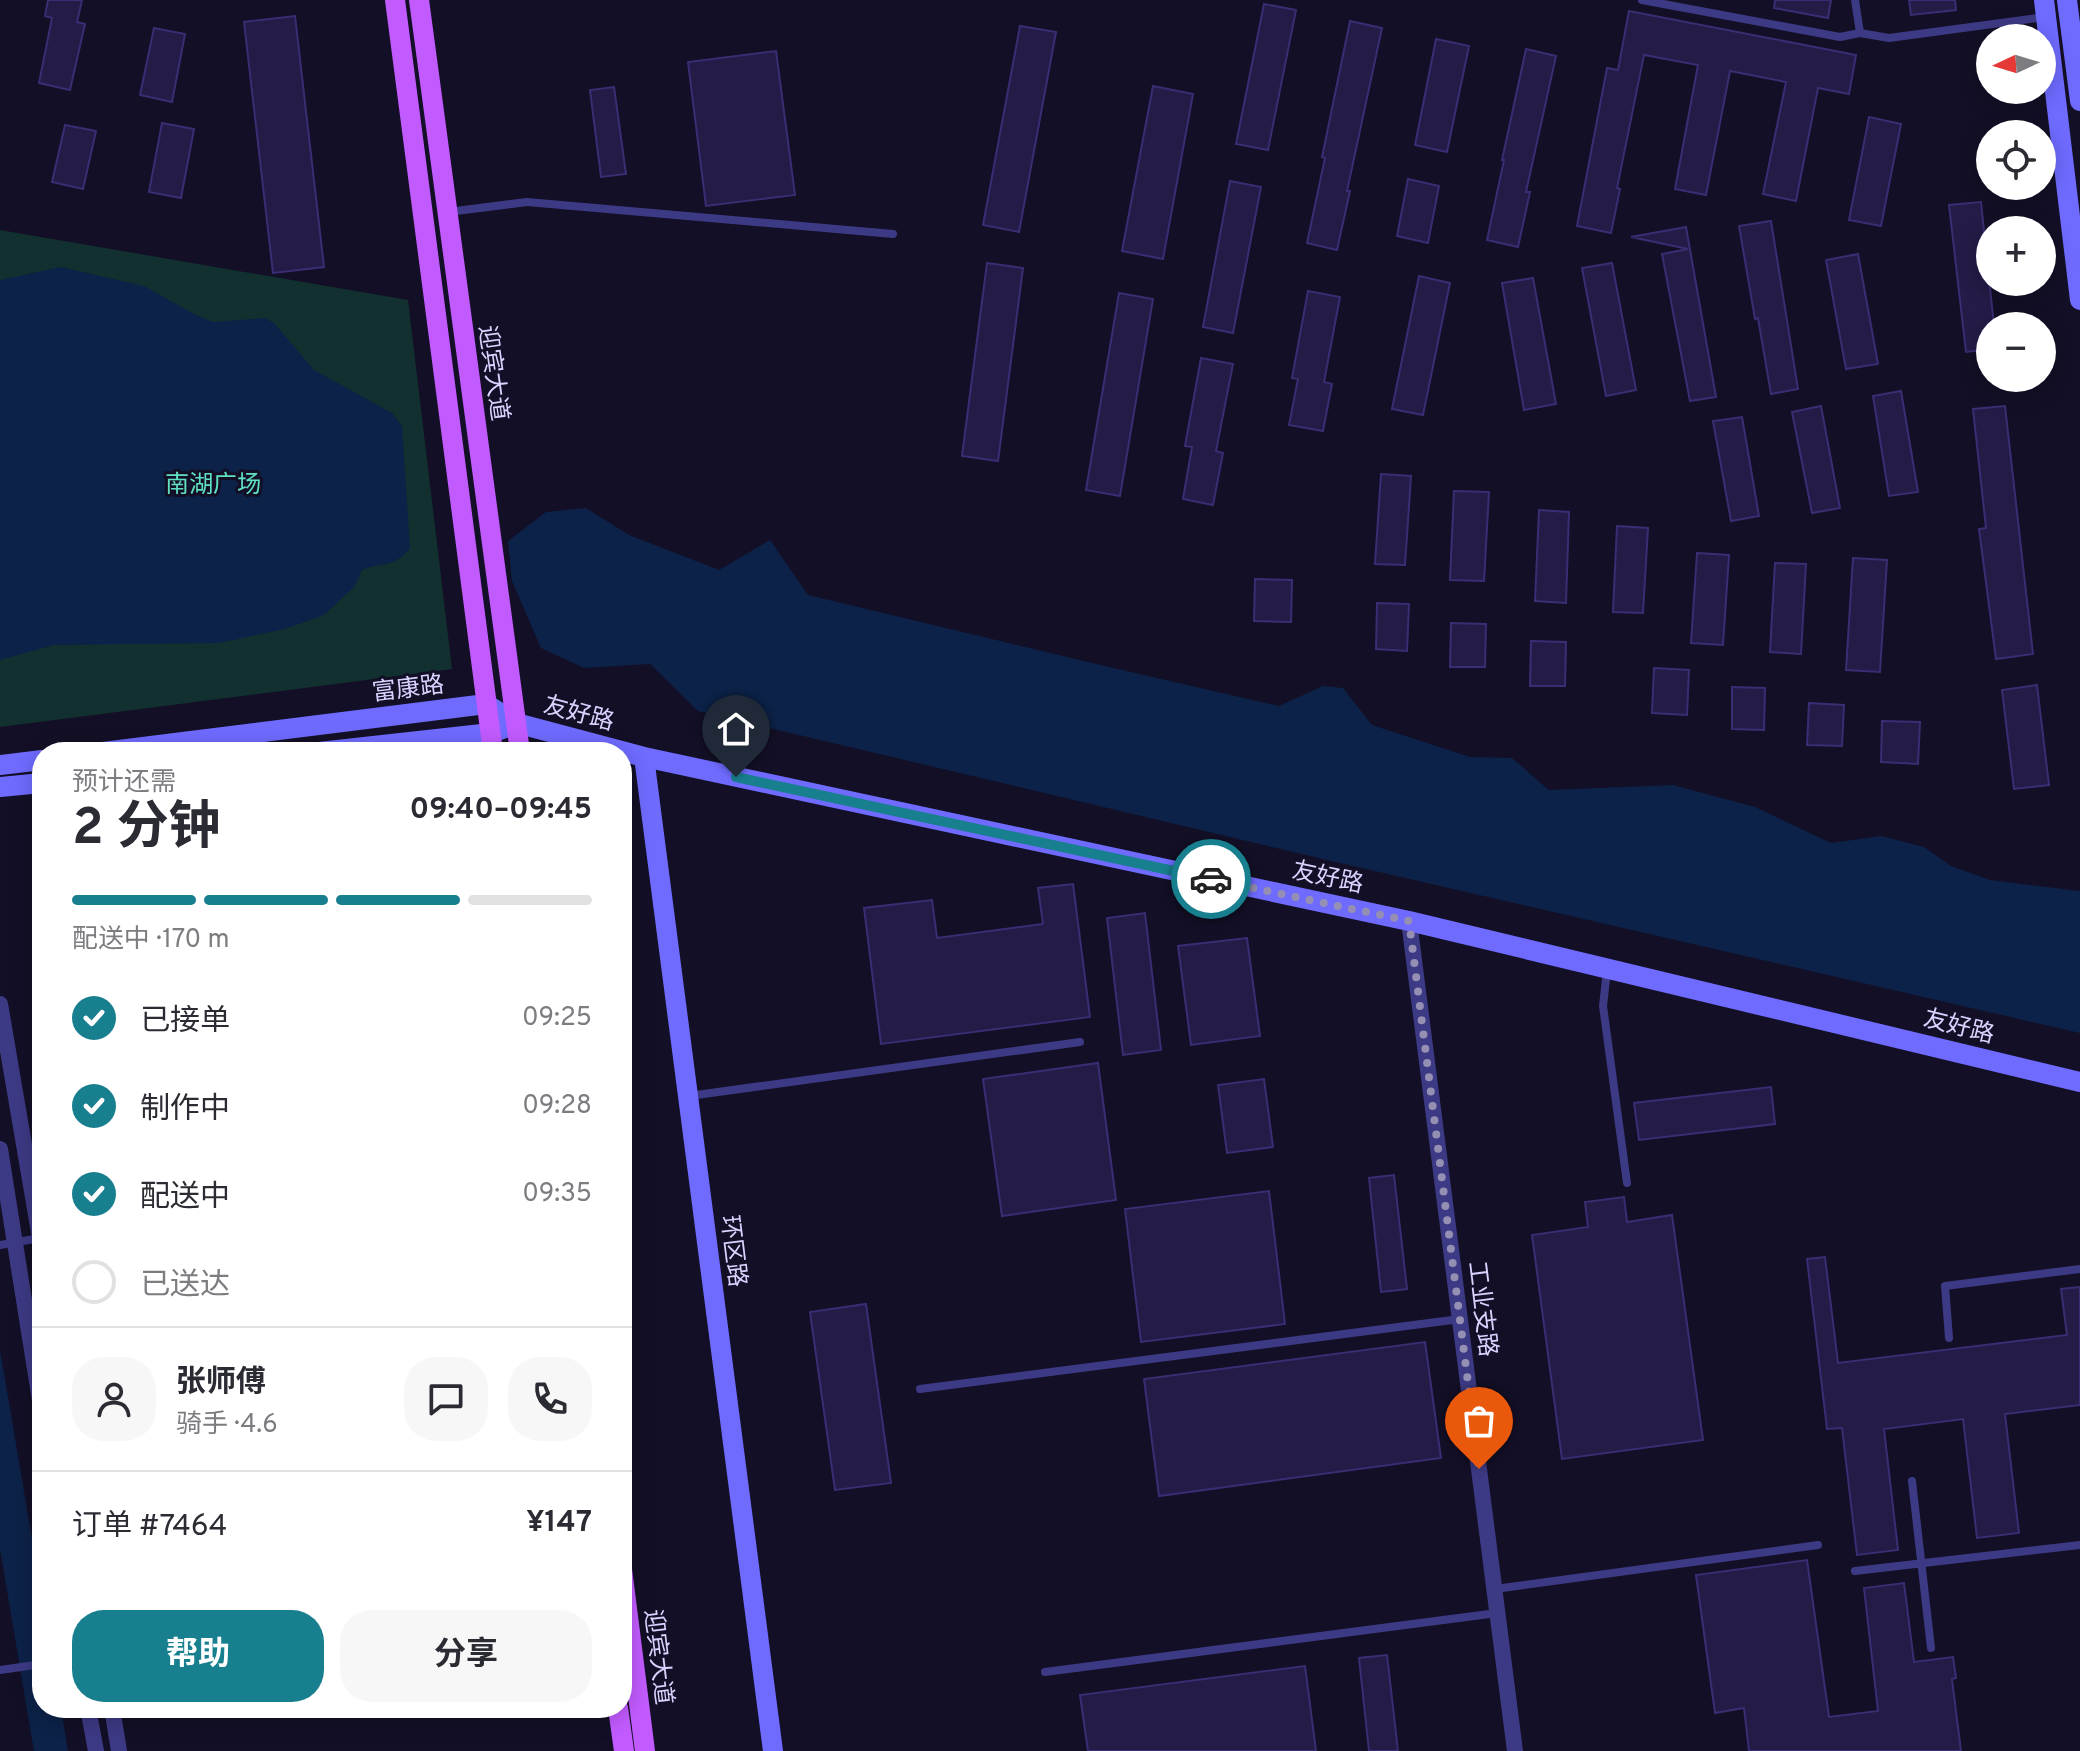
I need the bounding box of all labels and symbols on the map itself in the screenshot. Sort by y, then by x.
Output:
north arrow [1976,24,2056,104]
street label: 迎宾大道 [470,324,514,423]
park label: 南湖广场 [165,471,261,501]
street label: 富康路 [371,671,446,709]
street label: 友好路 [540,691,617,739]
pin [702,695,770,777]
courier [1171,839,1251,919]
street label: 友好路 [1289,857,1366,901]
street label: 友好路 [1920,1005,1997,1051]
street label: 环区路 [713,1214,751,1289]
street label: 工业支路 [1460,1260,1502,1359]
pin [1445,1387,1513,1469]
street label: 迎宾大道 [636,1608,678,1707]

